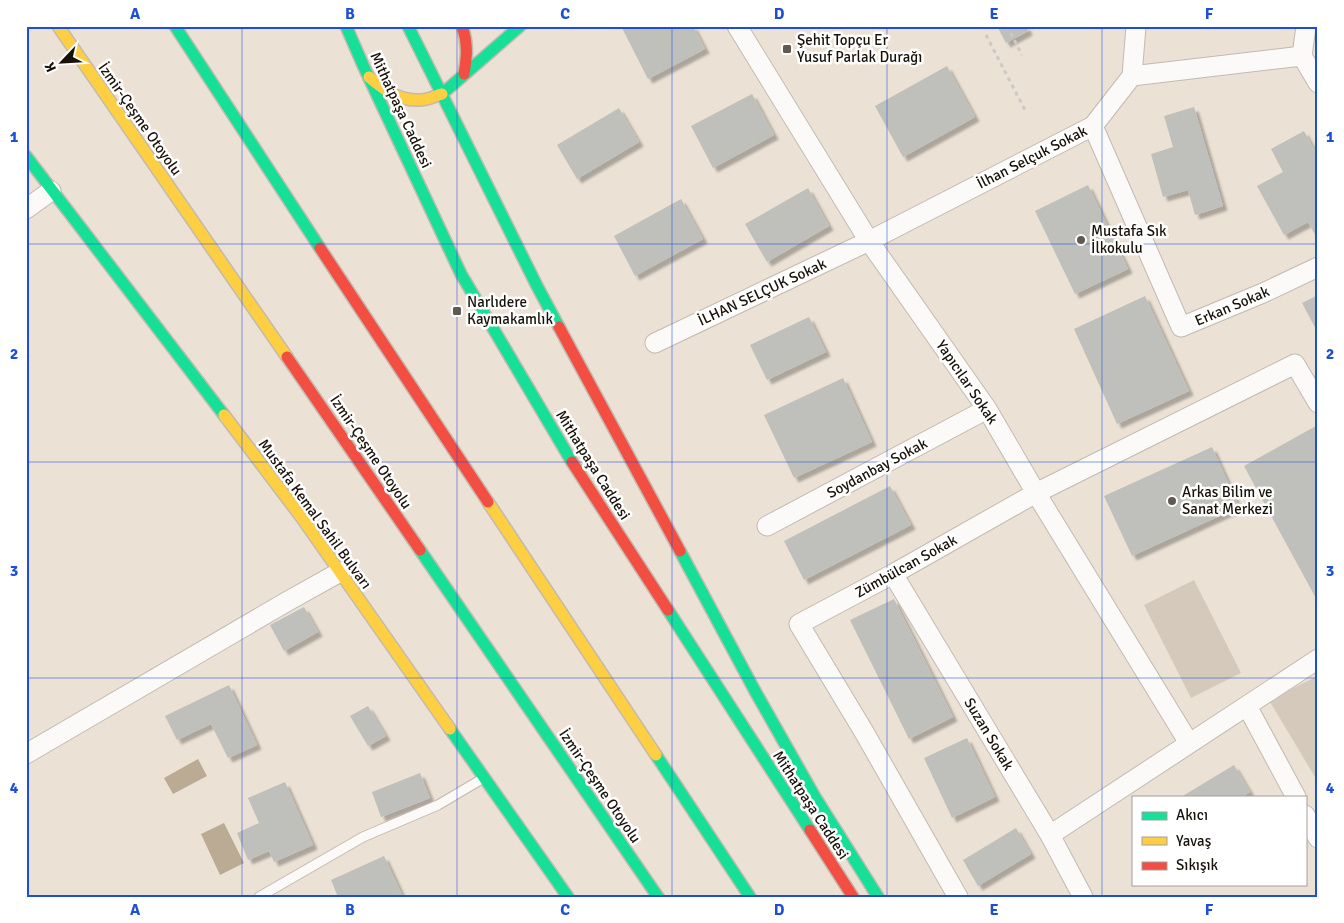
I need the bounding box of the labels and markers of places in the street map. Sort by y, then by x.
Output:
place label: Şehit Topçu Er Yusuf Parlak Durağı [797,31,922,66]
marker: Şehit Topçu Er Yusuf Parlak Durağı [781,43,793,55]
place label: Mustafa Sık İlkokulu [1091,222,1167,257]
marker: Mustafa Sık İlkokulu [1075,234,1087,246]
place label: Narlıdere Kaymakamlık [467,293,553,328]
marker: Narlıdere Kaymakamlık [451,305,463,317]
place label: Arkas Bilim ve Sanat Merkezi [1182,483,1273,518]
marker: Arkas Bilim ve Sanat Merkezi [1166,495,1178,507]

